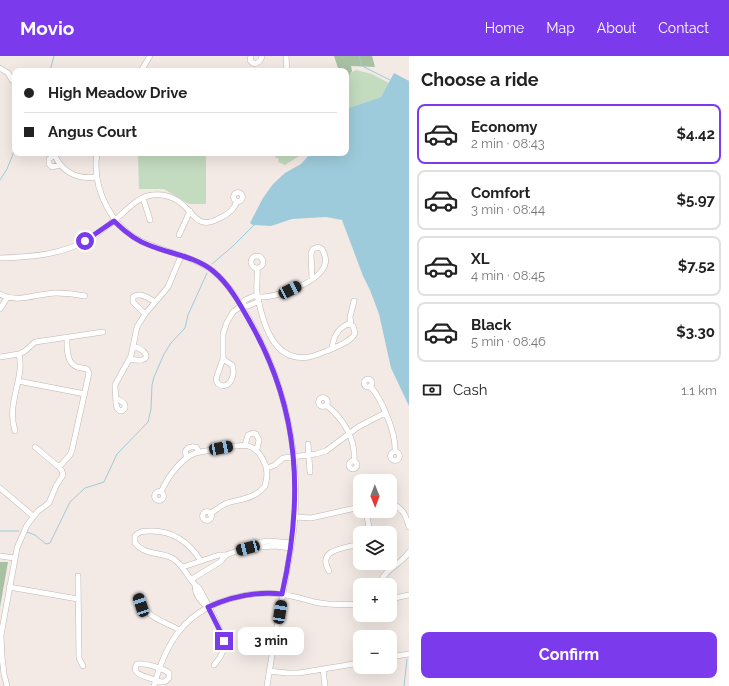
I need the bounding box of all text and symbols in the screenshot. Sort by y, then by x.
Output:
text: Movio [20,17,74,39]
text: Home [485,20,524,36]
text: Map [546,20,575,36]
text: About [597,20,636,36]
text: Contact [658,20,709,36]
text: Choose a ride [421,69,539,90]
text: High Meadow Drive [48,84,187,102]
icon: car [423,116,459,152]
text: Economy [471,118,538,136]
text: Angus Court [48,123,137,141]
text: $4.42 [677,125,715,143]
text: 2 min · 08:43 [471,136,545,151]
icon: car [423,182,459,218]
text: Comfort [471,184,530,202]
text: $5.97 [677,191,715,209]
text: 3 min · 08:44 [471,202,545,217]
route start [76,232,94,250]
icon: car [423,248,459,284]
text: XL [471,250,489,268]
text: $7.52 [678,257,715,275]
text: 4 min · 08:45 [471,268,545,283]
car [277,279,303,301]
icon: car [423,314,459,350]
text: Black [471,316,511,334]
text: $3.30 [676,323,715,341]
text: 5 min · 08:46 [471,334,546,349]
icon: cash [421,379,443,401]
text: Cash [453,381,487,399]
text: 1.1 km [681,383,717,398]
car [208,440,234,456]
north arrow [353,474,397,518]
map controls [353,474,397,674]
button: layers [353,526,397,570]
car [235,539,261,557]
button: + [353,578,397,622]
car [132,592,150,618]
car [272,599,288,625]
callout: 3 min [238,627,304,655]
button: − [353,630,397,674]
route end [215,632,233,650]
button: Confirm [421,632,717,678]
text: 3 min [254,633,288,648]

